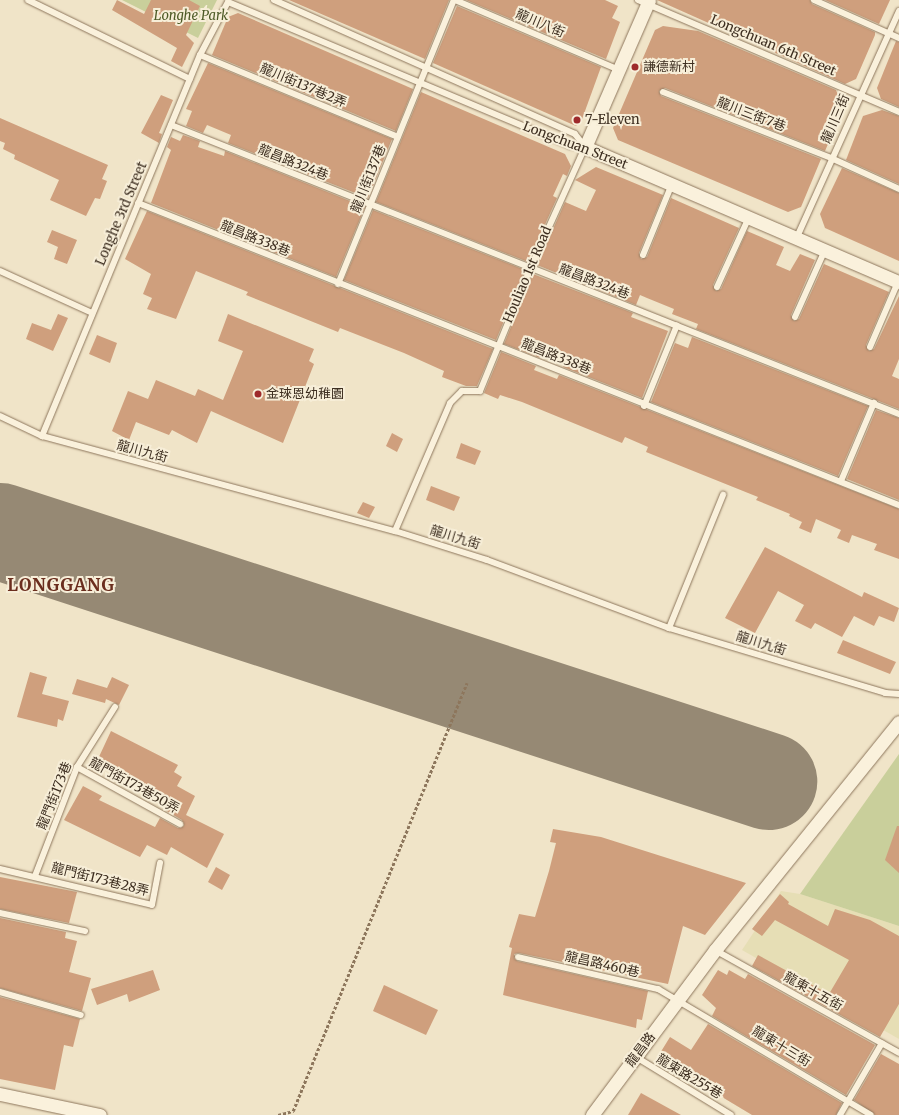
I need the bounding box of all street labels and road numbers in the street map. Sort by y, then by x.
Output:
street label: 龍川八街 [513,7,567,41]
street label: Longchuan 6th Street [708,12,838,80]
street label: 龍川街137巷2弄 [257,61,349,111]
street label: 龍川三街 [819,92,853,146]
street label: 龍川三街7巷 [714,95,788,135]
street label: Longchuan Street [521,119,629,173]
street label: 龍昌路324巷 [256,142,330,184]
street label: 龍川街137巷 [348,143,390,215]
street label: Longhe 3rd Street [93,160,151,268]
street label: 龍昌路338巷 [218,218,292,260]
street label: Houliao 1st Road [501,224,555,326]
street label: 龍昌路324巷 [556,261,632,303]
street label: 龍昌路338巷 [519,336,593,378]
street label: 龍川九街 [115,438,169,466]
street label: 龍川九街 [428,523,482,553]
street label: 龍川九街 [734,629,788,659]
street label: 龍門街173巷50弄 [86,755,182,817]
street label: 龍門街173巷 [34,760,76,832]
street label: 龍門街173巷28弄 [50,860,150,900]
street label: 龍昌路460巷 [563,949,641,981]
street label: 龍東十五街 [781,969,845,1015]
street label: 龍東十三街 [749,1024,813,1070]
street label: 龍昌路 [623,1030,659,1070]
street label: 龍東路255巷 [653,1051,725,1103]

